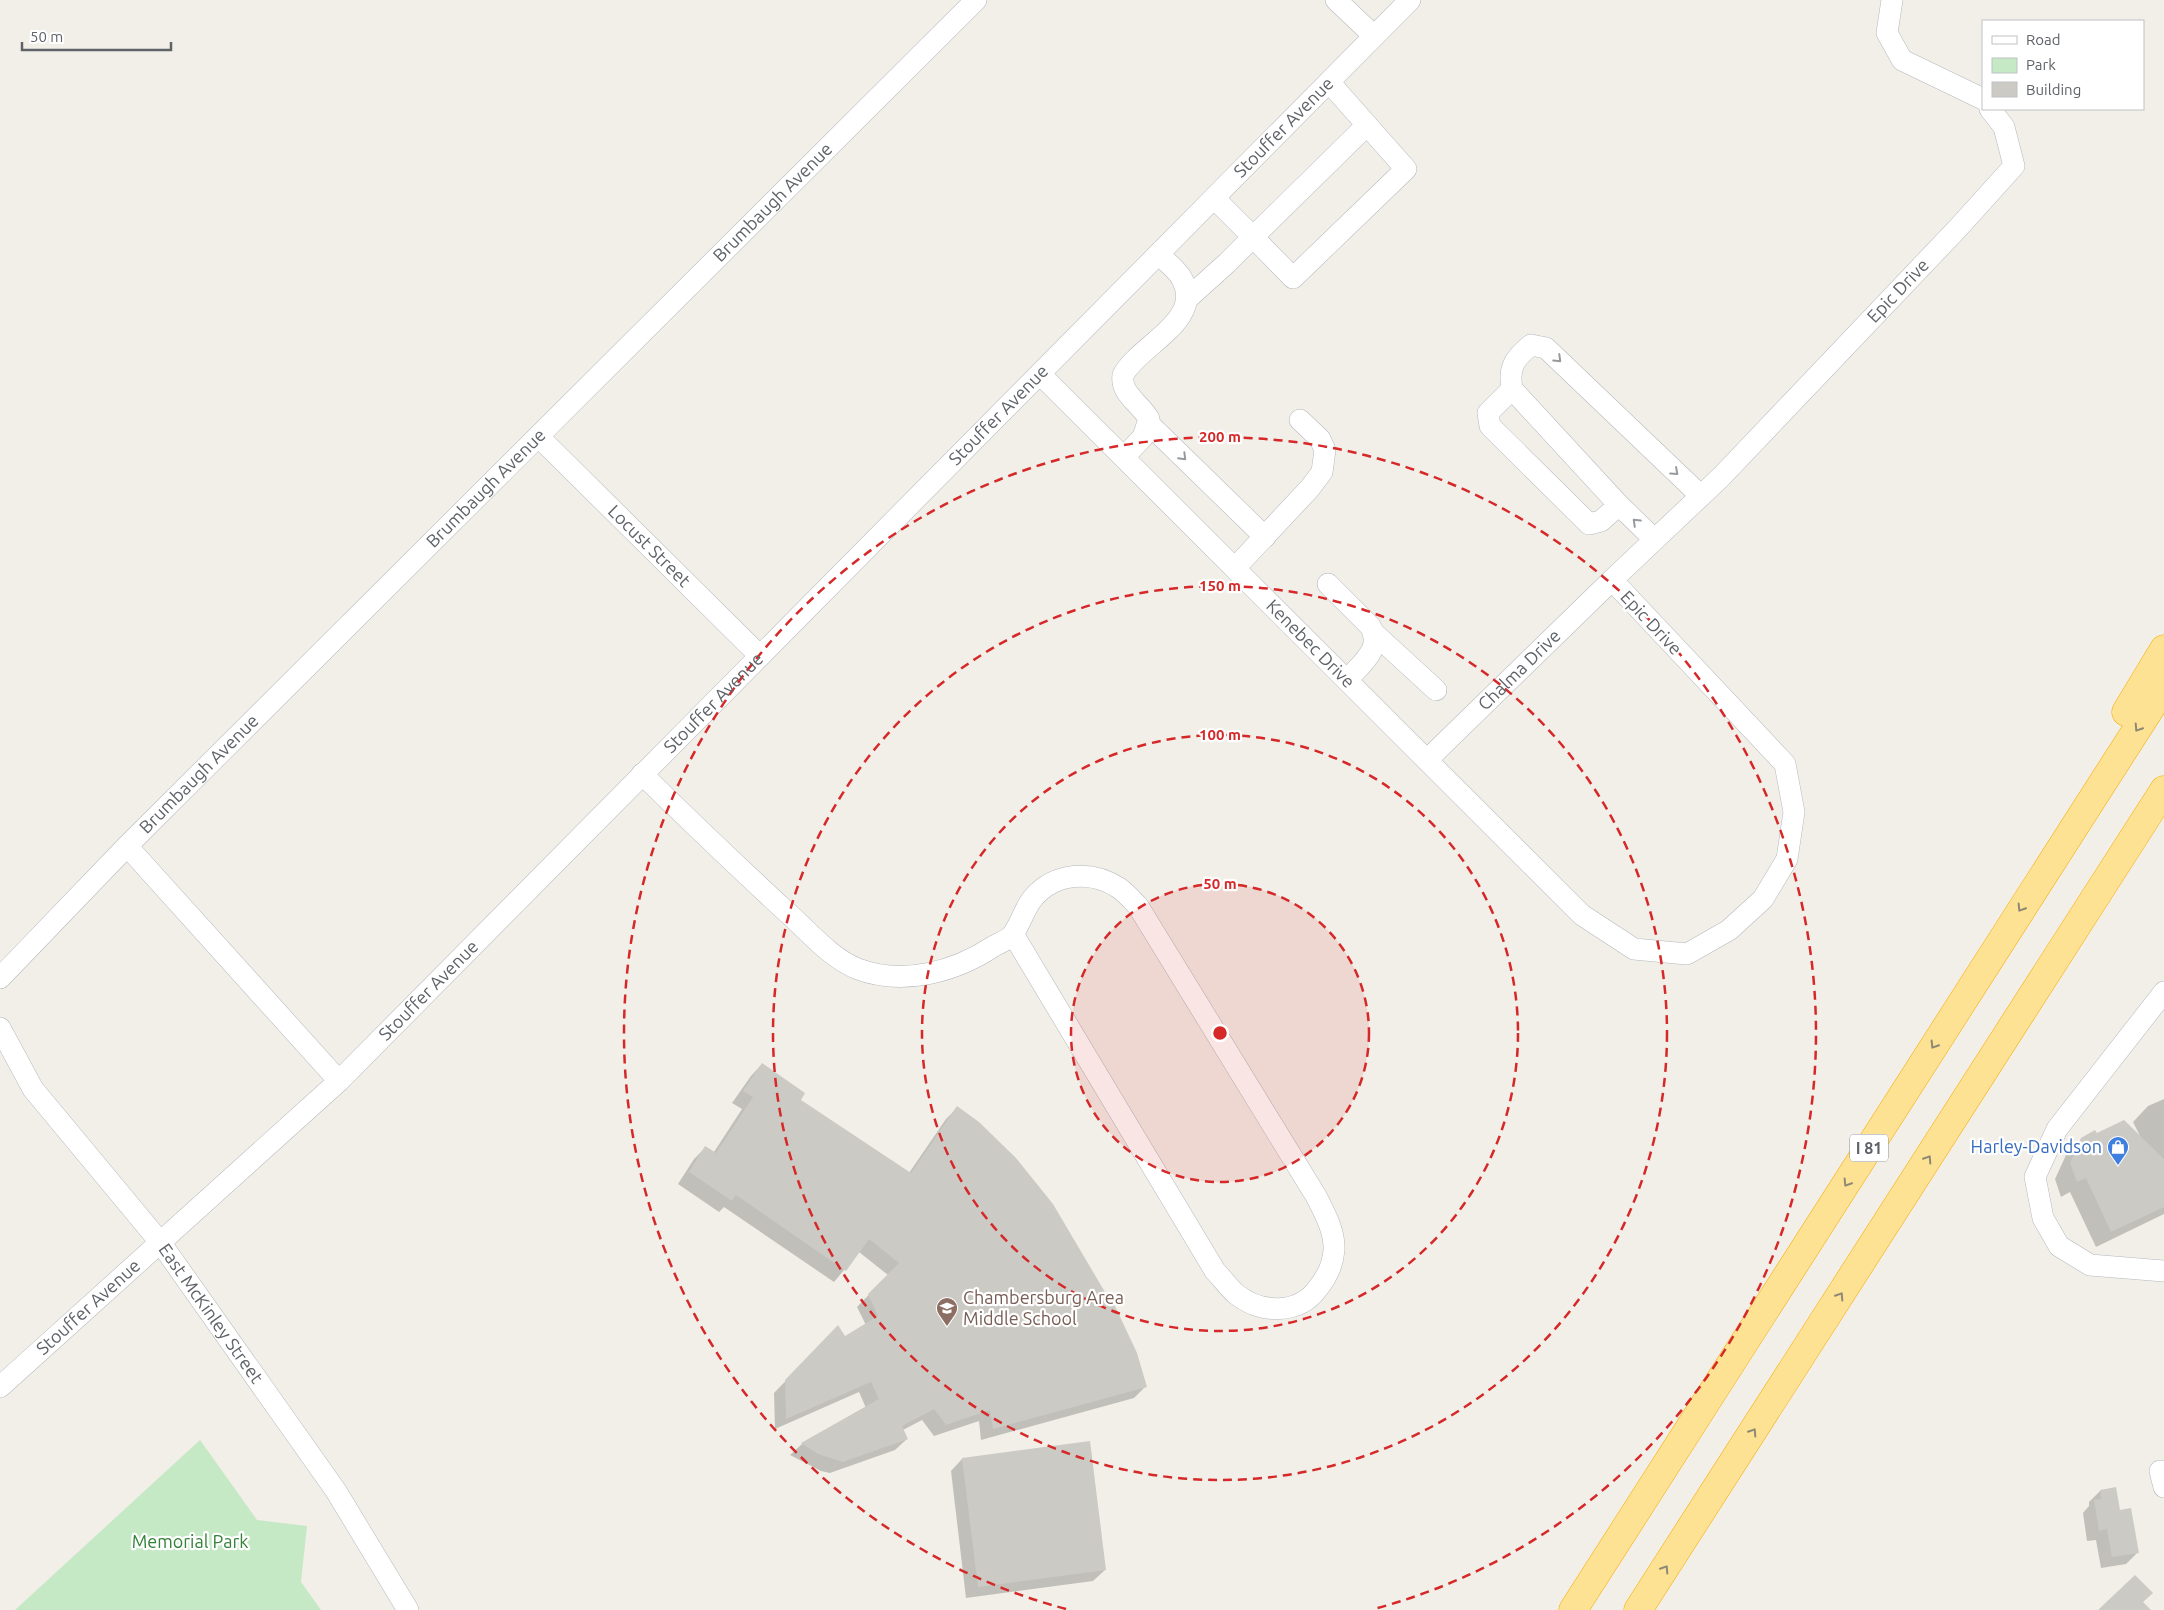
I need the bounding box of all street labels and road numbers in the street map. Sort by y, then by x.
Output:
street label: Stouffer Avenue [1229,73,1337,181]
street label: Brumbaugh Avenue [709,138,836,265]
street label: Epic Drive [1863,254,1932,326]
street label: Stouffer Avenue [944,360,1052,469]
street label: Brumbaugh Avenue [422,424,549,551]
street label: Locust Street [605,500,695,590]
street label: Epic Drive [1617,586,1686,658]
street label: Kenebec Drive [1263,595,1359,691]
street label: Chalma Drive [1474,625,1564,714]
street label: Stouffer Avenue [659,648,767,756]
street label: Brumbaugh Avenue [135,710,262,837]
street label: Stouffer Avenue [374,936,482,1044]
road number: I 81 [1850,1134,1888,1162]
street label: East McKinley Street [155,1240,268,1387]
street label: Stouffer Avenue [32,1255,144,1358]

